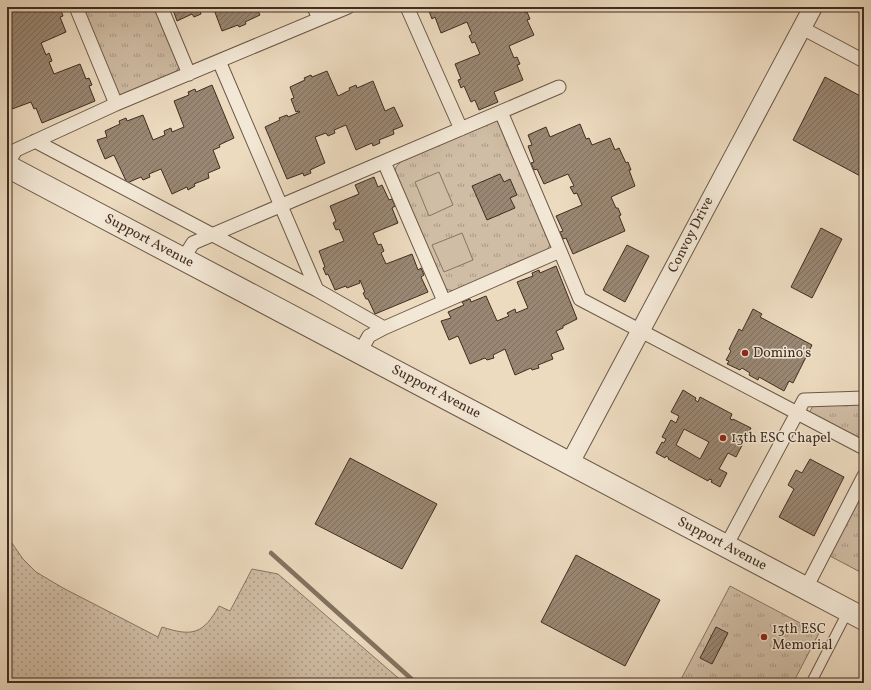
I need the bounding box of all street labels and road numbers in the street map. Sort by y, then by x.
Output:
street label: Convoy Drive [664,193,718,276]
street label: Support Avenue [101,209,197,273]
street label: Support Avenue [388,360,484,424]
street label: Support Avenue [674,512,770,576]

